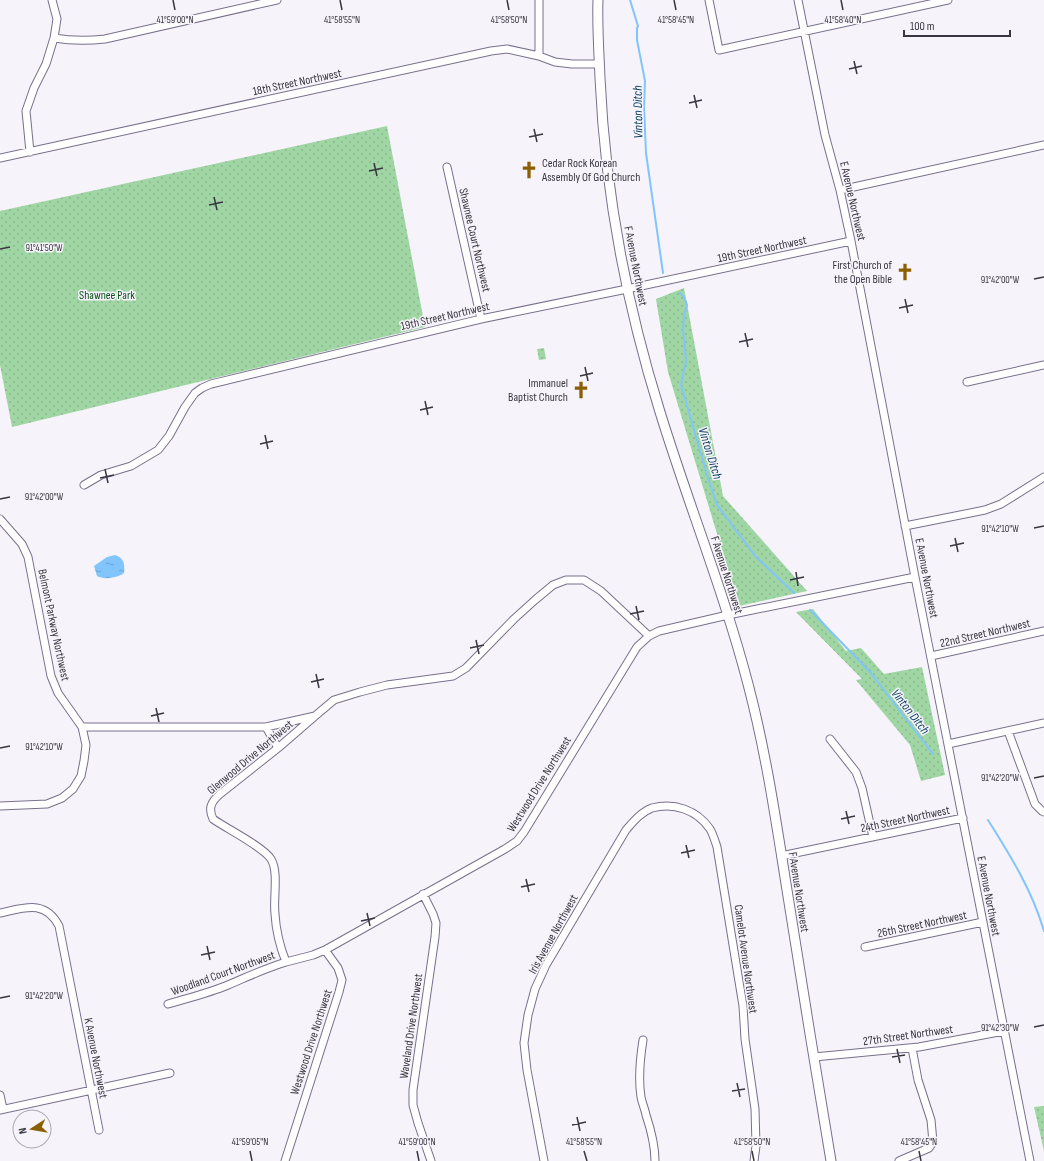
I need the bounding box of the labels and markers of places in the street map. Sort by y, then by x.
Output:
place label: Cedar Rock Korean Assembly Of God Church [541,156,640,185]
church icon: Cedar Rock Korean Assembly Of God Church [519,160,539,180]
place label: First Church of the Open Bible [832,258,893,287]
church icon: First Church of the Open Bible [895,262,915,282]
place label: Immanuel Baptist Church [508,376,568,405]
church icon: Immanuel Baptist Church [571,380,591,400]

